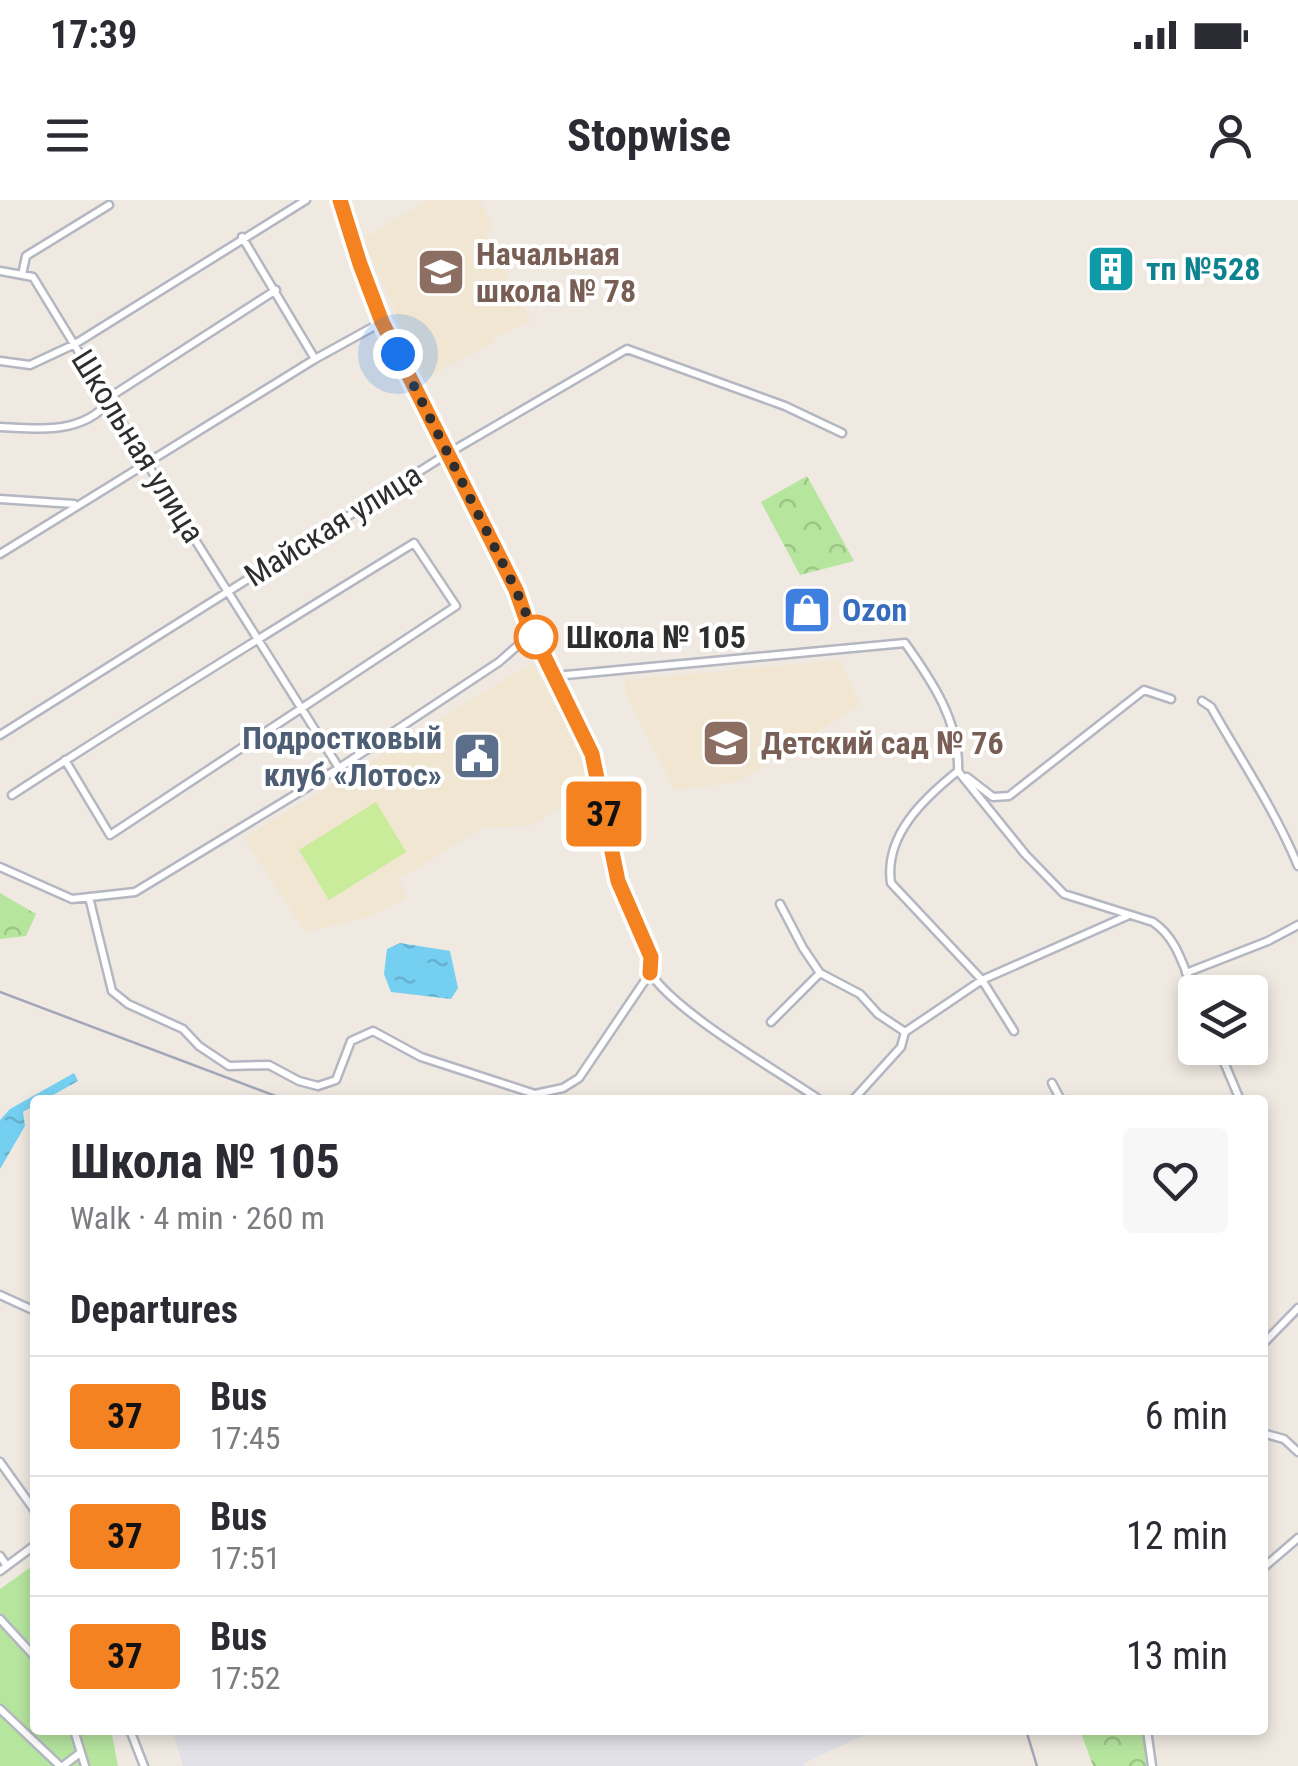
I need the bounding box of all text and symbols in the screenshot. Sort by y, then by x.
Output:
text: 17:39 [50,13,137,57]
icon: menu [40,108,95,163]
icon: person [1203,108,1258,163]
text: Stopwise [567,109,731,162]
place label: Начальная школа № 78 [476,235,636,310]
building icon: тп №528 [1085,243,1137,295]
school or university icon: Начальная школа № 78 [415,246,467,298]
place label: тп №528 [1146,250,1260,288]
your location [373,329,423,379]
street label: Школьная улица [63,342,213,550]
street label: Майская улица [237,456,429,594]
shop icon: Ozon [781,584,833,636]
place label: Ozon [842,591,907,629]
marker: Школа № 105 [515,616,557,658]
place label: Школа № 105 [566,618,746,656]
school or university icon: Детский сад № 76 [700,717,752,769]
place label: Подростковый клуб «Лотос» [242,719,442,794]
place label: Детский сад № 76 [761,724,1004,762]
public building icon: Подростковый клуб «Лотос» [451,730,503,782]
line badge: 37 [559,782,649,846]
text: 37 [586,794,622,835]
map controls [1178,975,1268,1065]
button: layers [1178,975,1268,1065]
button: heart [1123,1128,1228,1233]
text: Школа № 105 [70,1133,340,1190]
text: Walk · 4 min · 260 m [70,1199,325,1237]
text: Departures [70,1288,238,1332]
text: Bus [210,1375,267,1419]
text: 6 min [1145,1394,1228,1438]
text: 37 [107,1396,143,1437]
text: 17:45 [210,1419,281,1457]
text: Bus [210,1495,267,1539]
text: 12 min [1126,1514,1228,1558]
text: 37 [107,1516,143,1557]
text: 17:51 [210,1539,281,1577]
text: Bus [210,1615,267,1659]
text: 13 min [1126,1634,1228,1678]
text: 37 [107,1636,143,1677]
text: 17:52 [210,1659,281,1697]

